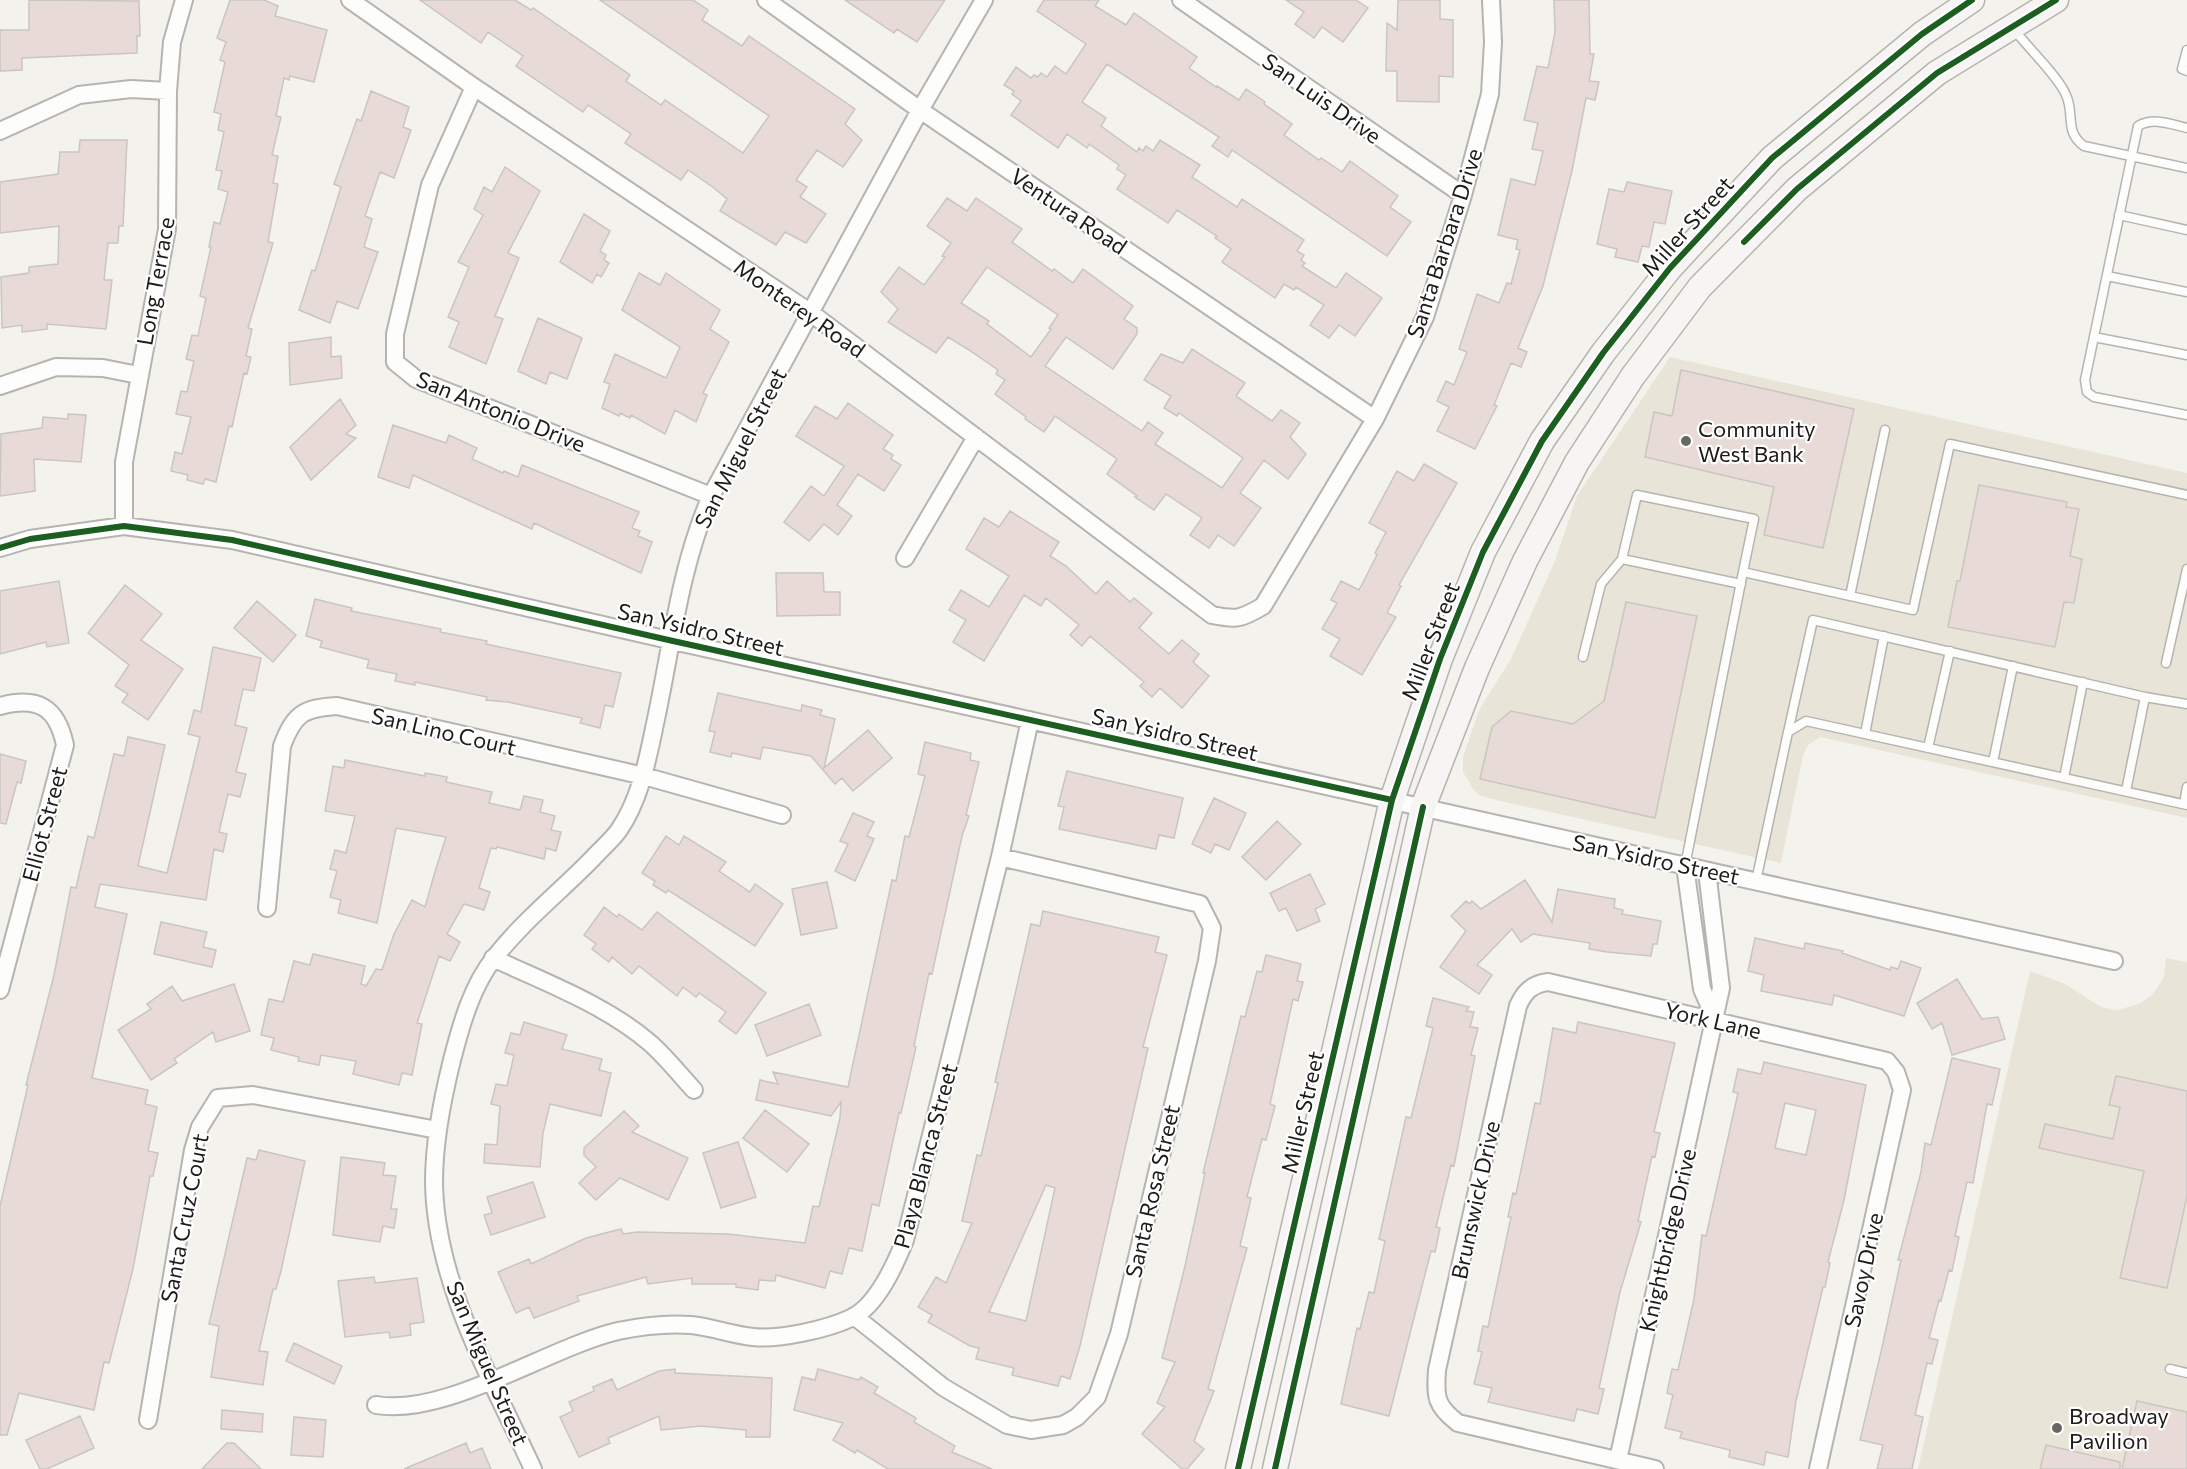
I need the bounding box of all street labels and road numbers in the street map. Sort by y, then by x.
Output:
street label: San Luis Drive [1257,47,1387,149]
street label: Santa Barbara Drive [1401,145,1487,341]
street label: Ventura Road [1006,162,1132,260]
street label: Miller Street [1635,171,1739,281]
street label: Long Terrace [130,215,180,347]
street label: Monterey Road [729,253,871,363]
street label: San Miguel Street [688,364,792,532]
street label: San Antonio Drive [413,365,589,457]
street label: Miller Street [1395,578,1465,704]
street label: San Ysidro Street [615,597,787,661]
street label: San Lino Court [369,701,519,761]
street label: San Ysidro Street [1089,702,1261,766]
street label: Elliot Street [16,763,72,885]
street label: San Ysidro Street [1570,828,1742,890]
street label: York Lane [1662,996,1764,1044]
street label: Miller Street [1275,1048,1329,1176]
street label: Playa Blanca Street [887,1061,963,1251]
street label: Santa Rosa Street [1119,1102,1185,1280]
street label: Brunswick Drive [1445,1118,1505,1282]
street label: Santa Cruz Court [154,1131,214,1305]
street label: Knightbridge Drive [1633,1146,1701,1334]
street label: Savoy Drive [1838,1210,1888,1330]
street label: San Miguel Street [441,1277,535,1449]

